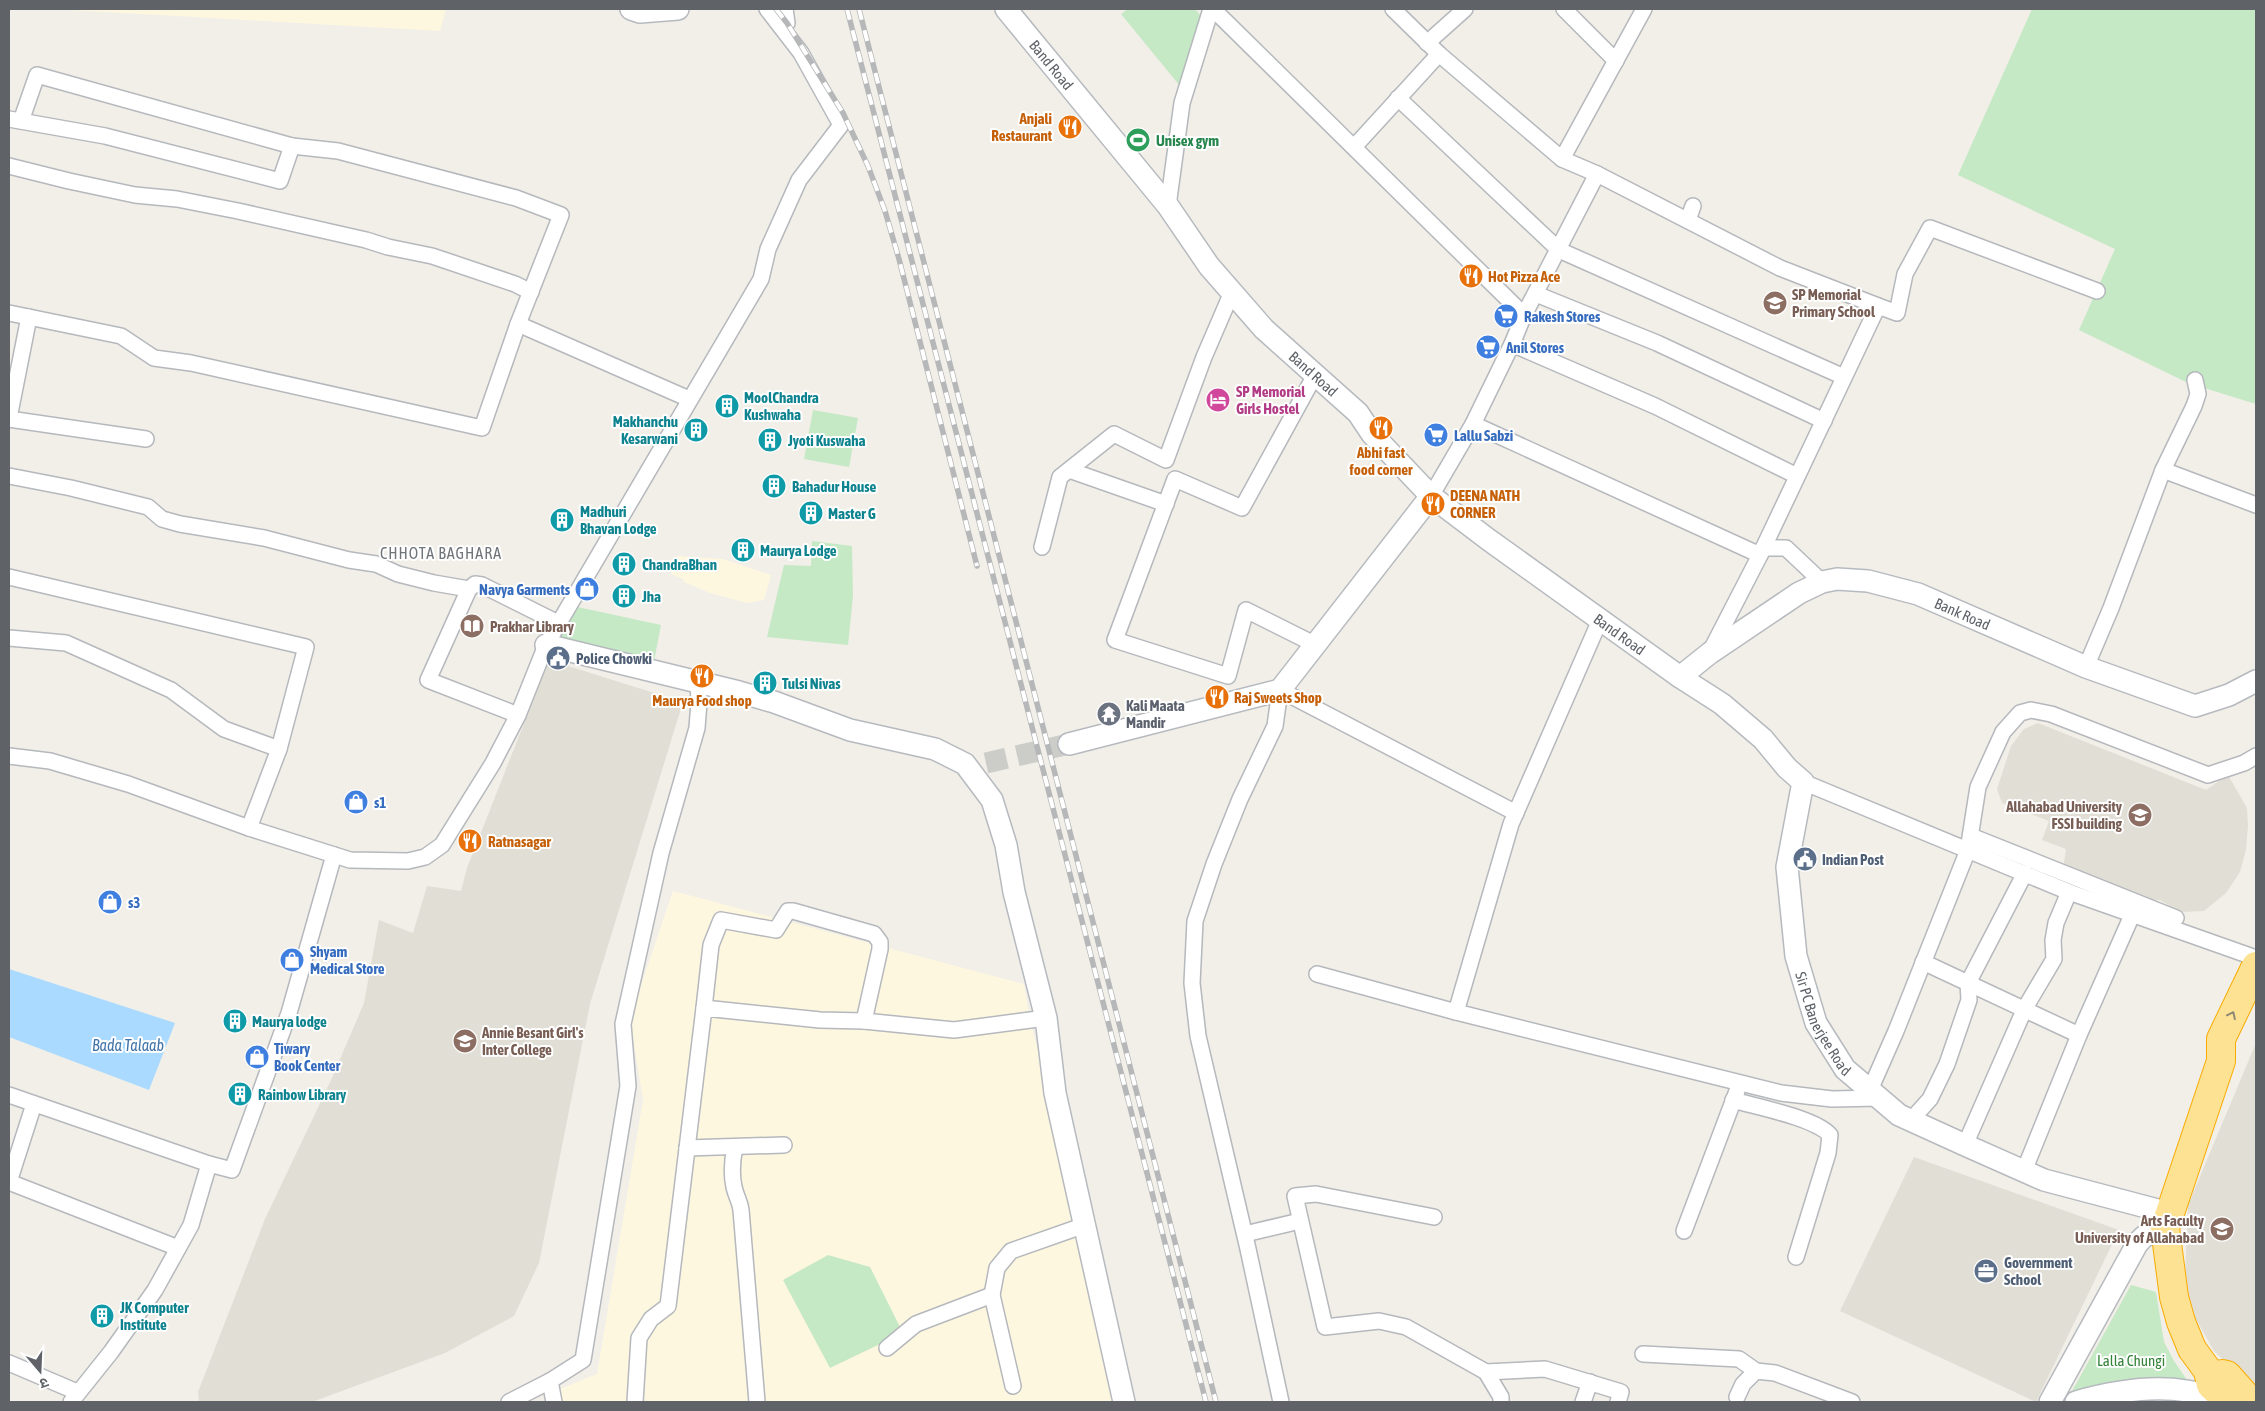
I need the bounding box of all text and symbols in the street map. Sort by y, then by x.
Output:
street label: Band Road [1026,36,1077,93]
place label: Anjali Restaurant [991,110,1053,144]
restaurant icon: Anjali Restaurant [1057,114,1083,140]
sports icon: Unisex gym [1125,127,1151,153]
place label: Unisex gym [1156,132,1219,149]
restaurant icon: Hot Pizza Ace [1458,263,1484,289]
place label: Hot Pizza Ace [1488,268,1561,285]
place label: SP Memorial Primary School [1792,286,1876,320]
school or university icon: SP Memorial Primary School [1762,290,1788,316]
supermarket icon: Rakesh Stores [1493,303,1519,329]
place label: Rakesh Stores [1524,308,1601,325]
supermarket icon: Anil Stores [1475,334,1501,360]
place label: Anil Stores [1505,339,1565,356]
street label: Band Road [1286,347,1341,399]
place label: SP Memorial Girls Hostel [1236,383,1306,417]
hotel icon: SP Memorial Girls Hostel [1205,387,1231,413]
place label: MoolChandra Kushwaha [744,389,819,423]
building icon: MoolChandra Kushwaha [714,393,740,419]
place label: Makhanchu Kesarwani [613,413,678,447]
restaurant icon: Abhi fast food corner [1368,415,1394,441]
building icon: Makhanchu Kesarwani [683,417,709,443]
supermarket icon: Lallu Sabzi [1423,422,1449,448]
building icon: Jyoti Kuswaha [757,427,783,453]
place label: Lallu Sabzi [1454,427,1513,444]
place label: Jyoti Kuswaha [787,432,866,449]
place label: Abhi fast food corner [1349,444,1413,478]
building icon: Bahadur House [761,473,787,499]
place label: Bahadur House [792,478,876,495]
place label: DEENA NATH CORNER [1450,487,1520,521]
restaurant icon: DEENA NATH CORNER [1420,491,1446,517]
building icon: Master G [798,500,824,526]
place label: Madhuri Bhavan Lodge [580,503,657,537]
place label: Master G [828,505,876,522]
building icon: Madhuri Bhavan Lodge [549,507,575,533]
building icon: Maurya Lodge [730,537,756,563]
place label: Maurya Lodge [760,542,837,559]
district label: CHHOTA BAGHARA [380,544,502,562]
building icon: ChandraBhan [611,551,637,577]
place label: ChandraBhan [642,556,717,573]
shop icon: Navya Garments [574,576,600,602]
place label: Navya Garments [479,581,571,598]
building icon: Jha [611,583,637,609]
place label: Jha [641,588,661,605]
street label: Bank Road [1932,594,1993,633]
street label: Band Road [1591,610,1649,658]
library icon: Prakhar Library [459,613,485,639]
place label: Prakhar Library [490,618,575,635]
public building icon: Police Chowki [545,645,571,671]
place label: Police Chowki [576,650,652,667]
restaurant icon: Maurya Food shop [689,663,715,689]
building icon: Tulsi Nivas [752,670,778,696]
place label: Tulsi Nivas [782,675,841,692]
restaurant icon: Raj Sweets Shop [1204,684,1230,710]
place label: Raj Sweets Shop [1234,689,1322,706]
place label: Maurya Food shop [652,692,752,709]
place label: Kali Maata Mandir [1126,697,1185,731]
temple icon: Kali Maata Mandir [1096,701,1122,727]
shop icon: s1 [343,789,369,815]
place label: s1 [374,794,386,811]
place label: Allahabad University FSSI building [2005,798,2123,832]
school or university icon: Allahabad University FSSI building [2127,802,2153,828]
restaurant icon: Ratnasagar [457,828,483,854]
place label: Ratnasagar [488,833,551,850]
public building icon: Indian Post [1792,846,1818,872]
place label: Indian Post [1822,851,1885,868]
shop icon: s3 [97,889,123,915]
place label: s3 [128,894,140,911]
place label: Shyam Medical Store [310,943,385,977]
shop icon: Shyam Medical Store [279,947,305,973]
street label: Sir PC Banerjee Road [1793,970,1855,1079]
building icon: Maurya lodge [222,1008,248,1034]
one-way arrow [2226,1011,2236,1020]
place label: Maurya lodge [252,1013,327,1030]
place label: Annie Besant Girl's Inter College [481,1024,584,1058]
school or university icon: Annie Besant Girl's Inter College [452,1028,478,1054]
water label: Bada Talaab [92,1036,164,1054]
place label: Tiwary Book Center [274,1040,341,1074]
shop icon: Tiwary Book Center [244,1044,270,1070]
building icon: Rainbow Library [227,1081,253,1107]
place label: Rainbow Library [258,1086,347,1103]
place label: Arts Faculty University of Allahabad [2075,1212,2205,1246]
school or university icon: Arts Faculty University of Allahabad [2209,1216,2235,1242]
place label: Government School [2004,1254,2073,1288]
office icon: Government School [1973,1258,1999,1284]
place label: JK Computer Institute [119,1299,189,1333]
building icon: JK Computer Institute [89,1303,115,1329]
north arrow [15,1346,65,1396]
park label: Lalla Chungi [2097,1352,2165,1369]
text: उ [37,1374,51,1392]

